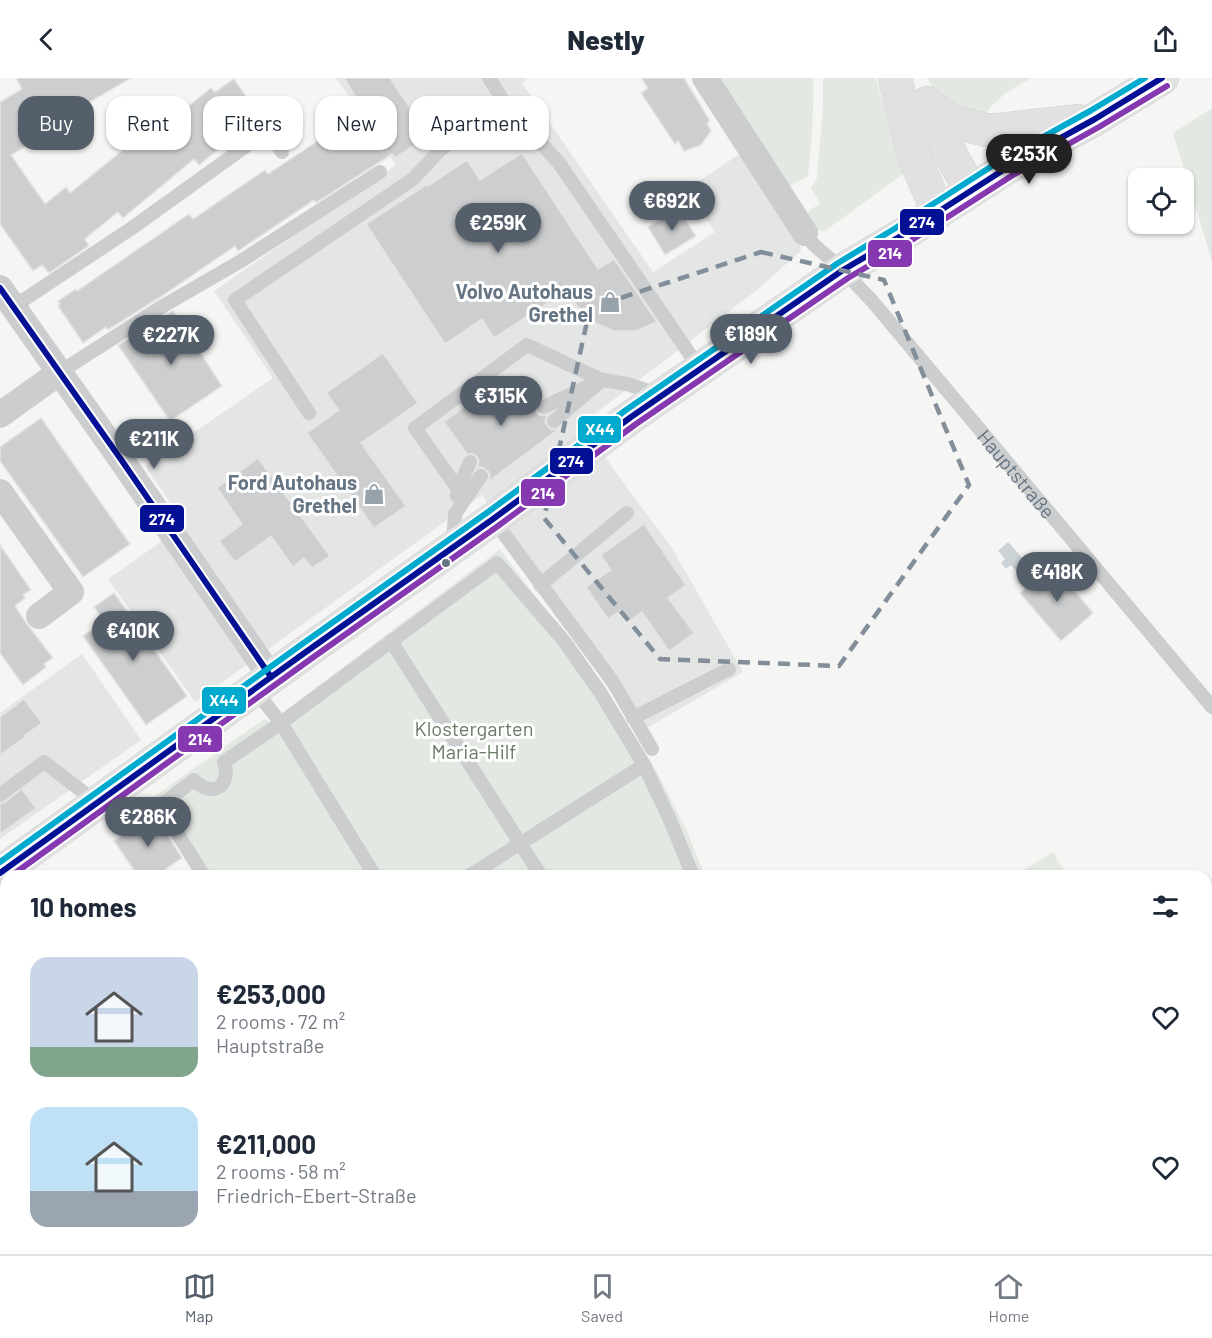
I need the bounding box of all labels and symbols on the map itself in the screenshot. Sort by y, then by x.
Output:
pin: €253K [987,134,1071,185]
pin: €692K [630,181,714,232]
pin: €259K [456,203,540,254]
line badge: 274 [899,208,945,236]
text: 274 [909,212,935,231]
line badge: 214 [867,239,913,268]
text: 214 [878,243,902,262]
place label: Volvo Autohaus Grethel [456,279,593,326]
shop icon: Volvo Autohaus Grethel [598,290,622,314]
pin: €189K [709,314,793,365]
pin: €227K [129,315,213,366]
pin: €315K [459,376,543,427]
line badge: X44 [577,415,622,444]
pin: €211K [112,419,196,470]
text: X44 [585,419,615,438]
street label: Hauptstraße [973,424,1061,523]
line badge: 274 [549,447,594,475]
text: 274 [558,451,584,470]
place label: Ford Autohaus Grethel [228,470,357,517]
line badge: 214 [520,478,566,507]
shop icon: Ford Autohaus Grethel [362,482,386,506]
text: 214 [531,483,555,502]
line badge: 274 [139,504,185,533]
text: 274 [149,509,175,528]
pin: €418K [1015,552,1099,603]
unlabelled marker [440,557,452,569]
pin: €410K [91,611,175,662]
line badge: X44 [201,686,247,715]
text: X44 [209,690,239,709]
park label: Klostergarten Maria-Hilf [415,716,533,763]
line badge: 214 [177,725,223,753]
text: 214 [188,729,212,748]
pin: €286K [106,797,190,848]

